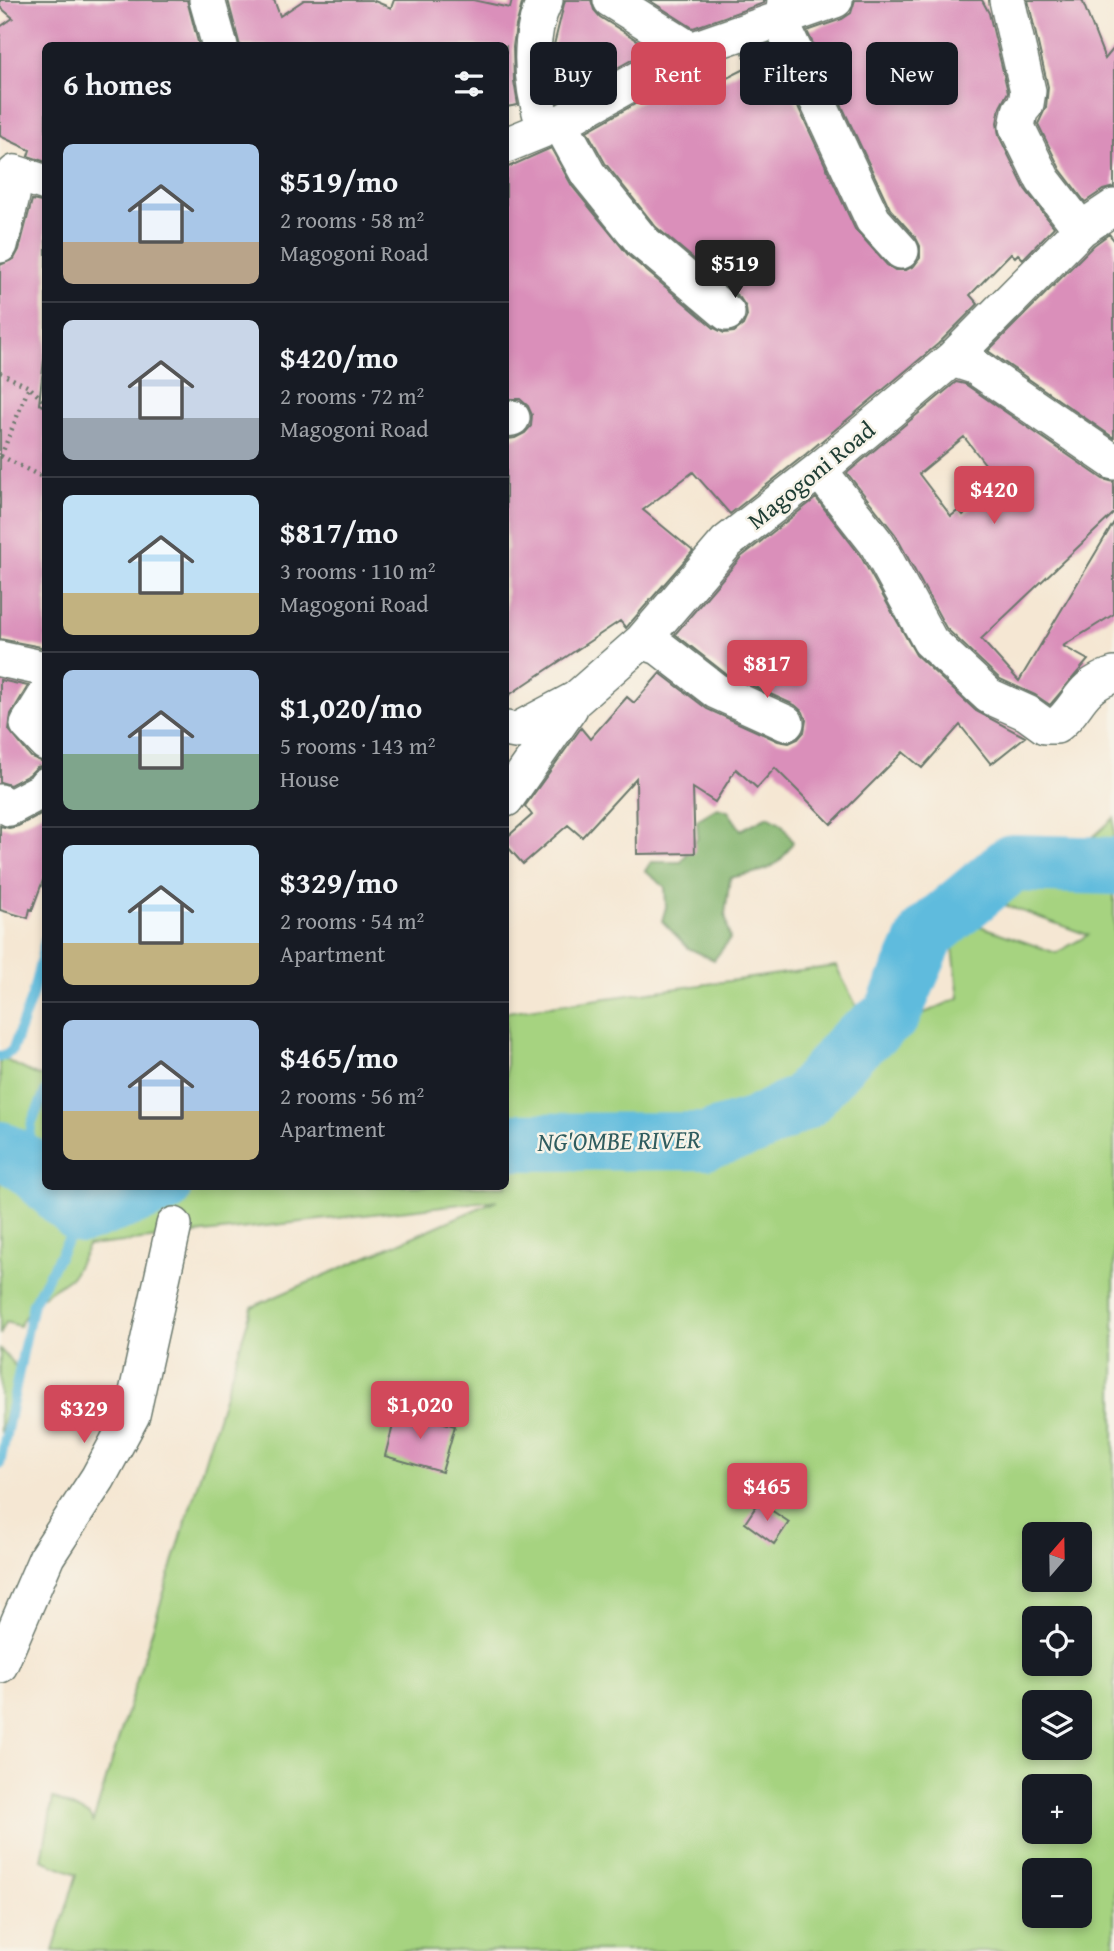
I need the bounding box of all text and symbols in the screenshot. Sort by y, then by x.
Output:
chip: Buy [530,42,617,105]
chip: Rent [631,42,726,105]
chip: Filters [740,42,852,105]
chip: New [866,42,958,105]
text: 6 homes [63,62,172,106]
icon: filters [450,65,488,103]
text: $519/mo [280,159,398,203]
icon: home [119,172,203,256]
text: 2 rooms · 58 m² [280,203,424,236]
text: Magogoni Road [280,236,429,269]
pin: $519 [694,240,776,300]
text: $519 [711,246,759,279]
text: $420/mo [280,335,398,379]
icon: home [119,348,203,432]
text: 2 rooms · 72 m² [280,379,424,412]
text: Magogoni Road [280,412,429,445]
street label: Magogoni Road [740,412,882,537]
pin: $420 [953,466,1035,526]
text: $420 [970,472,1018,505]
text: $817/mo [280,510,398,554]
icon: home [119,523,203,607]
text: 3 rooms · 110 m² [280,554,435,587]
text: Magogoni Road [280,587,429,620]
pin: $817 [726,640,808,700]
text: $817 [743,646,791,679]
text: $1,020/mo [280,685,422,729]
icon: home [119,698,203,782]
text: 5 rooms · 143 m² [280,729,435,762]
text: House [280,762,339,795]
text: $329/mo [280,860,398,904]
icon: home [119,873,203,957]
text: 2 rooms · 54 m² [280,904,424,937]
text: Apartment [280,937,385,970]
text: $465/mo [280,1035,398,1079]
icon: home [119,1048,203,1132]
text: 2 rooms · 56 m² [280,1079,424,1112]
text: Apartment [280,1112,385,1145]
water label: NG'OMBE RIVER [536,1119,702,1161]
pin: $1,020 [363,1382,477,1441]
pin: $329 [43,1386,125,1445]
text: $1,020 [387,1387,453,1420]
text: $329 [60,1391,108,1424]
pin: $465 [726,1464,808,1523]
text: $465 [743,1469,791,1502]
north arrow [1022,1522,1092,1592]
map controls [1022,1522,1092,1928]
button: locate [1022,1606,1092,1676]
button: layers [1022,1690,1092,1760]
button: + [1022,1774,1092,1844]
button: − [1022,1858,1092,1928]

